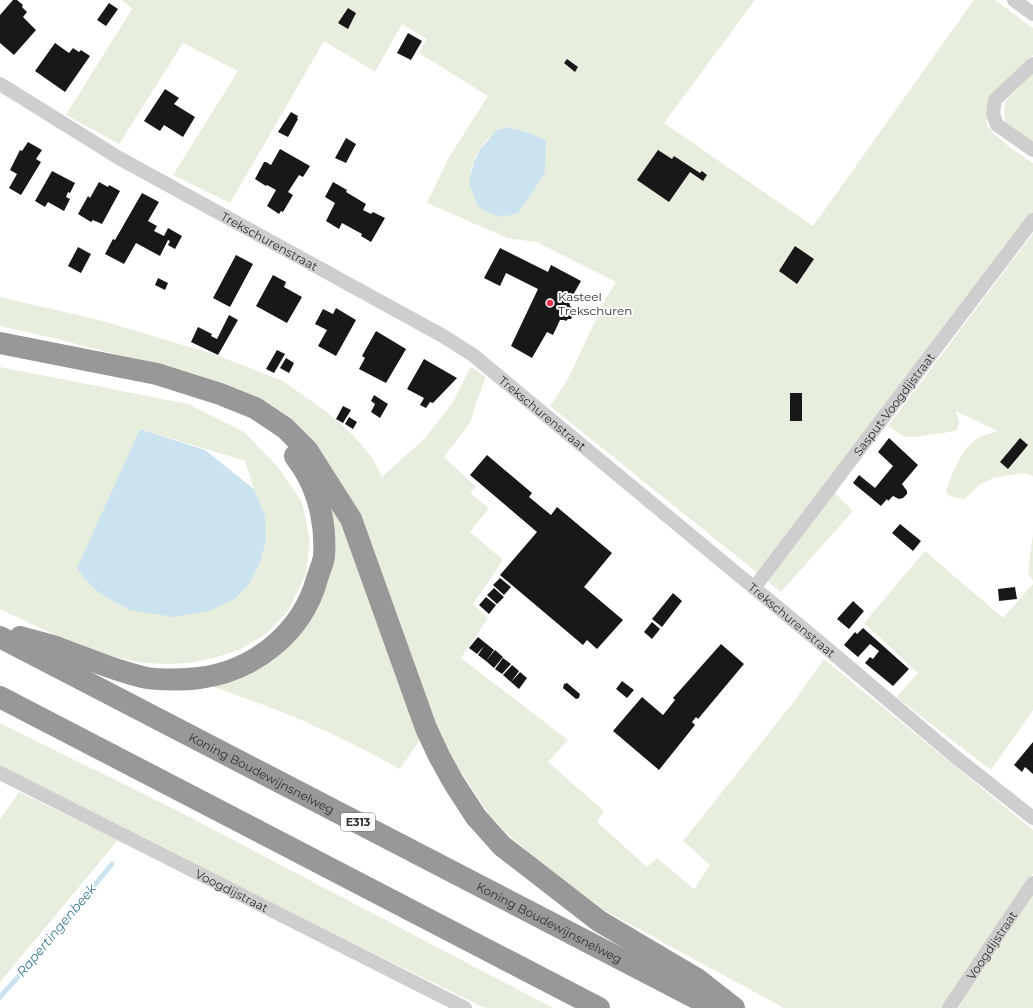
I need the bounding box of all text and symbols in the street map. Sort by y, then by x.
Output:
street label: Trekschurenstraat [218,208,321,274]
place label: Kasteel Trekschuren [558,289,632,318]
marker: Kasteel Trekschuren [545,298,555,308]
street label: Sasput-Voogdijstraat [850,349,938,458]
street label: Trekschurenstraat [496,372,590,453]
street label: Trekschurenstraat [746,579,839,660]
street label: Koning Boudewijnsnelweg [186,729,337,817]
road number: E313 [341,813,375,831]
street label: Voogdijstraat [193,866,271,915]
street label: Koning Boudewijnsnelweg [474,878,625,966]
water label: Rapertingenbeek [13,880,100,979]
street label: Voogdijstraat [963,908,1020,982]

